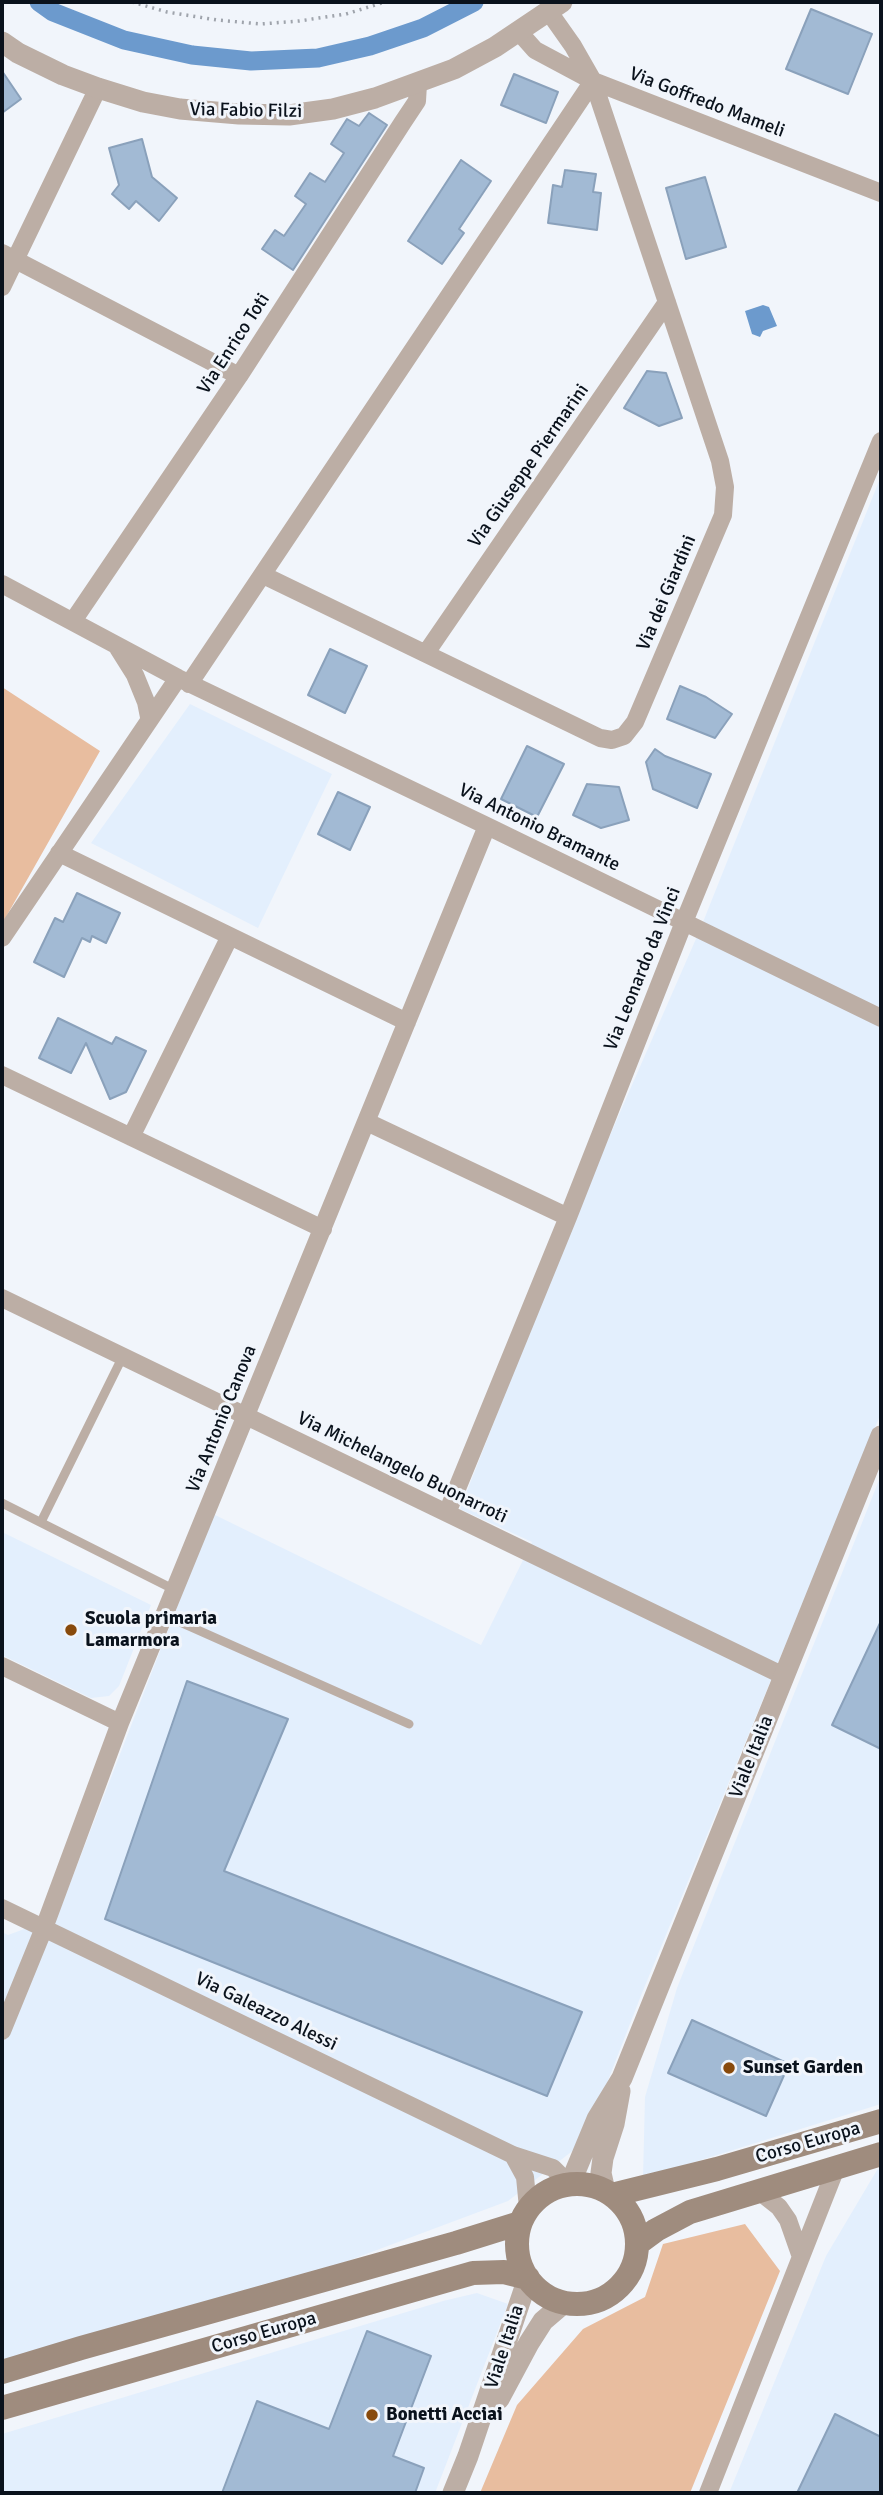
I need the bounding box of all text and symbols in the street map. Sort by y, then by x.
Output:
street label: Via Goffredo Mameli [626,63,788,143]
street label: Via Fabio Filzi [190,99,302,123]
street label: Via Enrico Toti [193,289,275,399]
street label: Via Giuseppe Piermarini [464,380,594,552]
street label: Via dei Giardini [632,532,702,654]
street label: Via Antonio Bramante [455,779,623,877]
street label: Via Leonardo da Vinci [600,884,686,1054]
street label: Via Antonio Canova [182,1342,262,1496]
street label: Via Michelangelo Buonarroti [293,1407,511,1529]
place label: Scuola primaria Lamarmora [85,1608,217,1652]
marker: Scuola primaria Lamarmora [63,1622,79,1638]
street label: Viale Italia [725,1712,779,1802]
street label: Via Galeazzo Alessi [191,1968,341,2056]
place label: Sunset Garden [743,2057,863,2079]
marker: Sunset Garden [721,2060,737,2076]
street label: Corso Europa [753,2117,863,2169]
street label: Viale Italia [481,2302,529,2392]
street label: Corso Europa [209,2307,319,2359]
place label: Bonetti Acciai [386,2404,503,2426]
marker: Bonetti Acciai [364,2407,380,2423]

